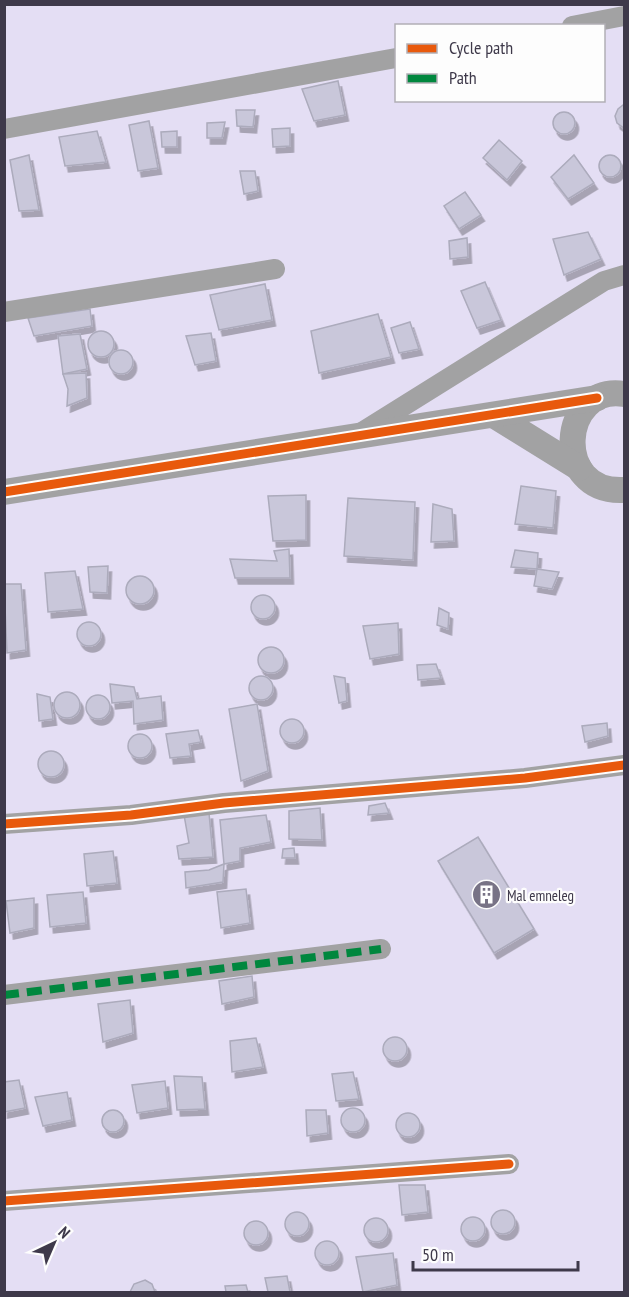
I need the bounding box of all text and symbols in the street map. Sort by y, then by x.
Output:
legend [395,24,605,102]
text: Cycle path [449,36,513,59]
text: Path [449,66,477,89]
building icon: Mal emneleg [470,879,502,911]
place label: Mal emneleg [507,886,574,905]
north arrow [24,1213,84,1273]
text: N [54,1222,74,1242]
scale bar [413,1234,578,1272]
text: 50 m [422,1243,454,1266]

